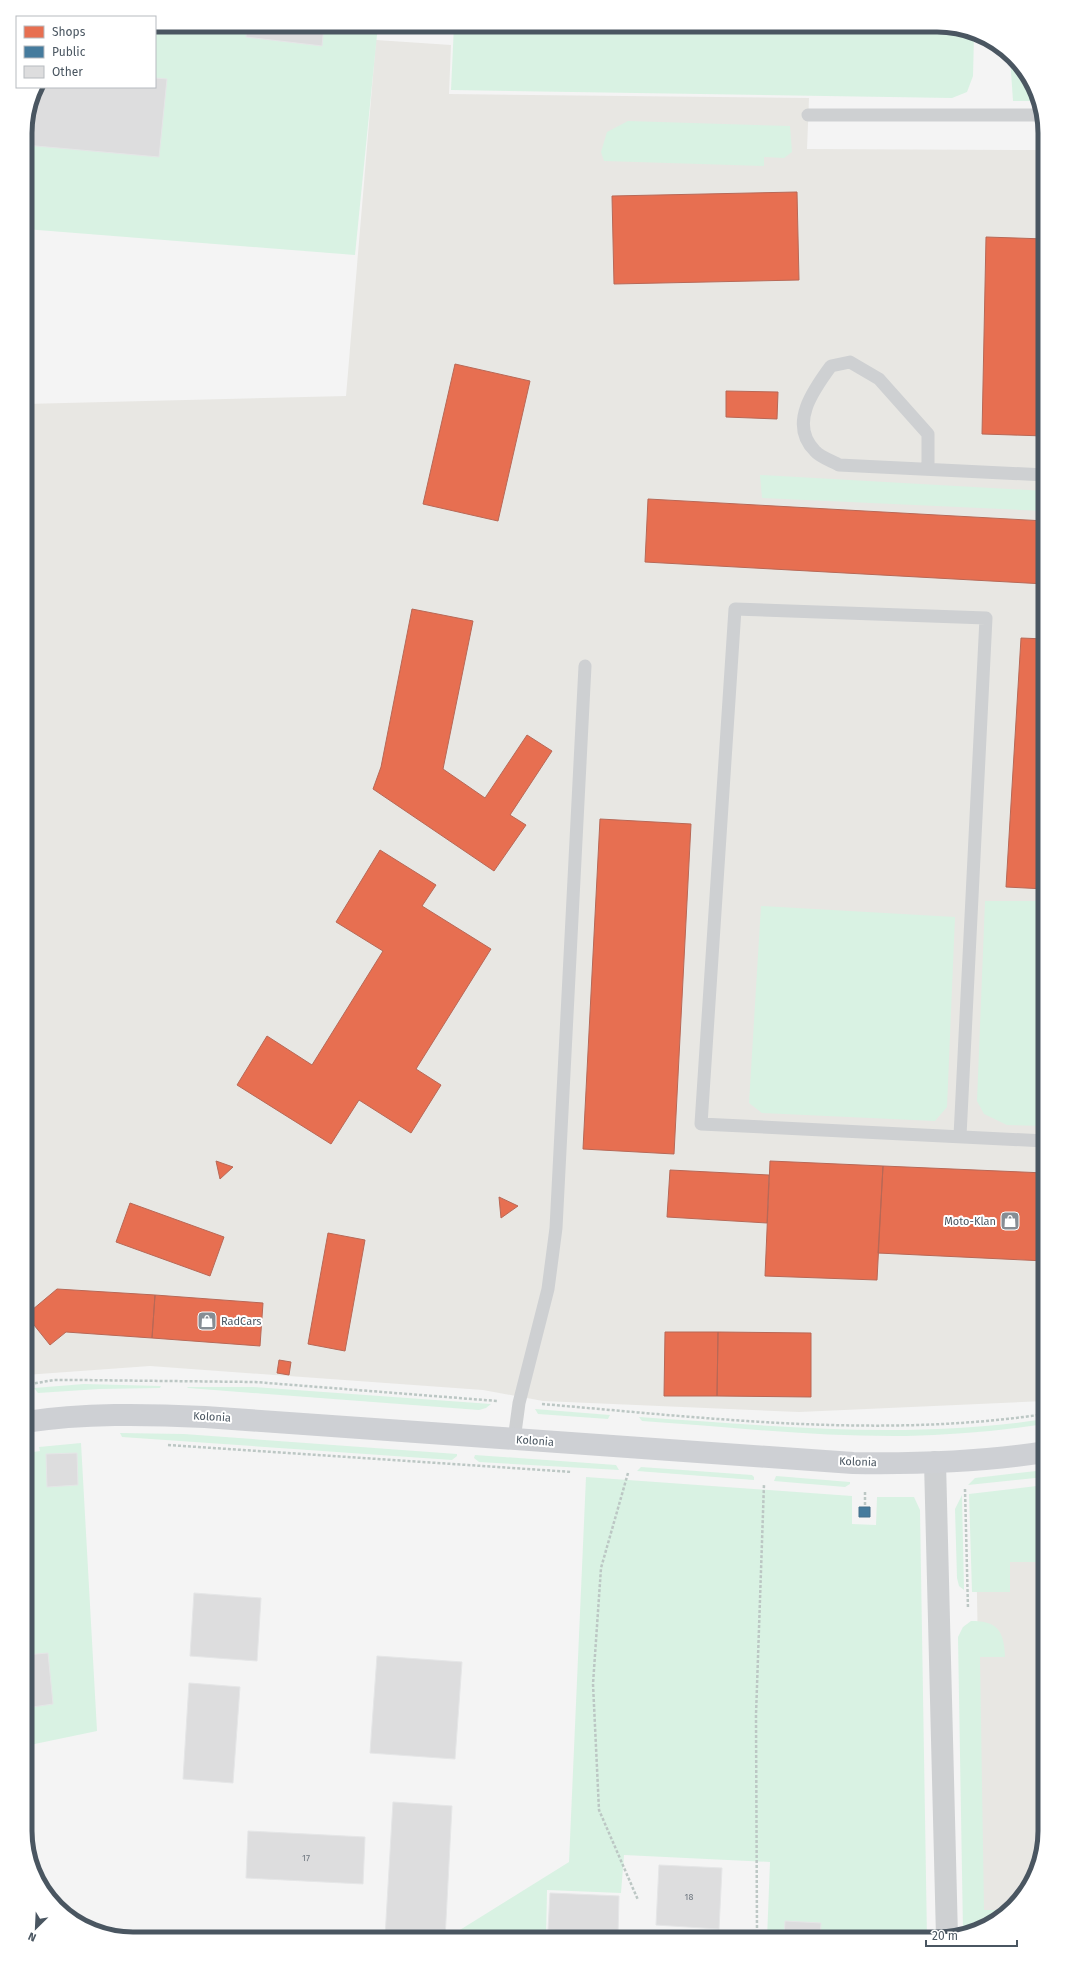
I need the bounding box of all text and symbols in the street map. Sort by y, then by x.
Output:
legend [16,16,156,88]
text: Shops [52,25,86,39]
text: Public [52,45,86,59]
text: Other [52,65,83,79]
shop icon: Moto-Klan [999,1210,1021,1232]
place label: Moto-Klan [944,1215,996,1228]
shop icon: RadCars [196,1310,218,1332]
place label: RadCars [221,1315,261,1328]
street label: Kolonia [193,1410,231,1424]
street label: Kolonia [516,1433,554,1449]
street label: Kolonia [839,1455,877,1469]
house number: 17 [302,1853,310,1863]
house number: 18 [685,1892,693,1902]
north arrow [16,1908,56,1948]
scale bar [926,1922,1017,1948]
text: N [26,1929,38,1944]
text: 20 m [932,1929,958,1943]

